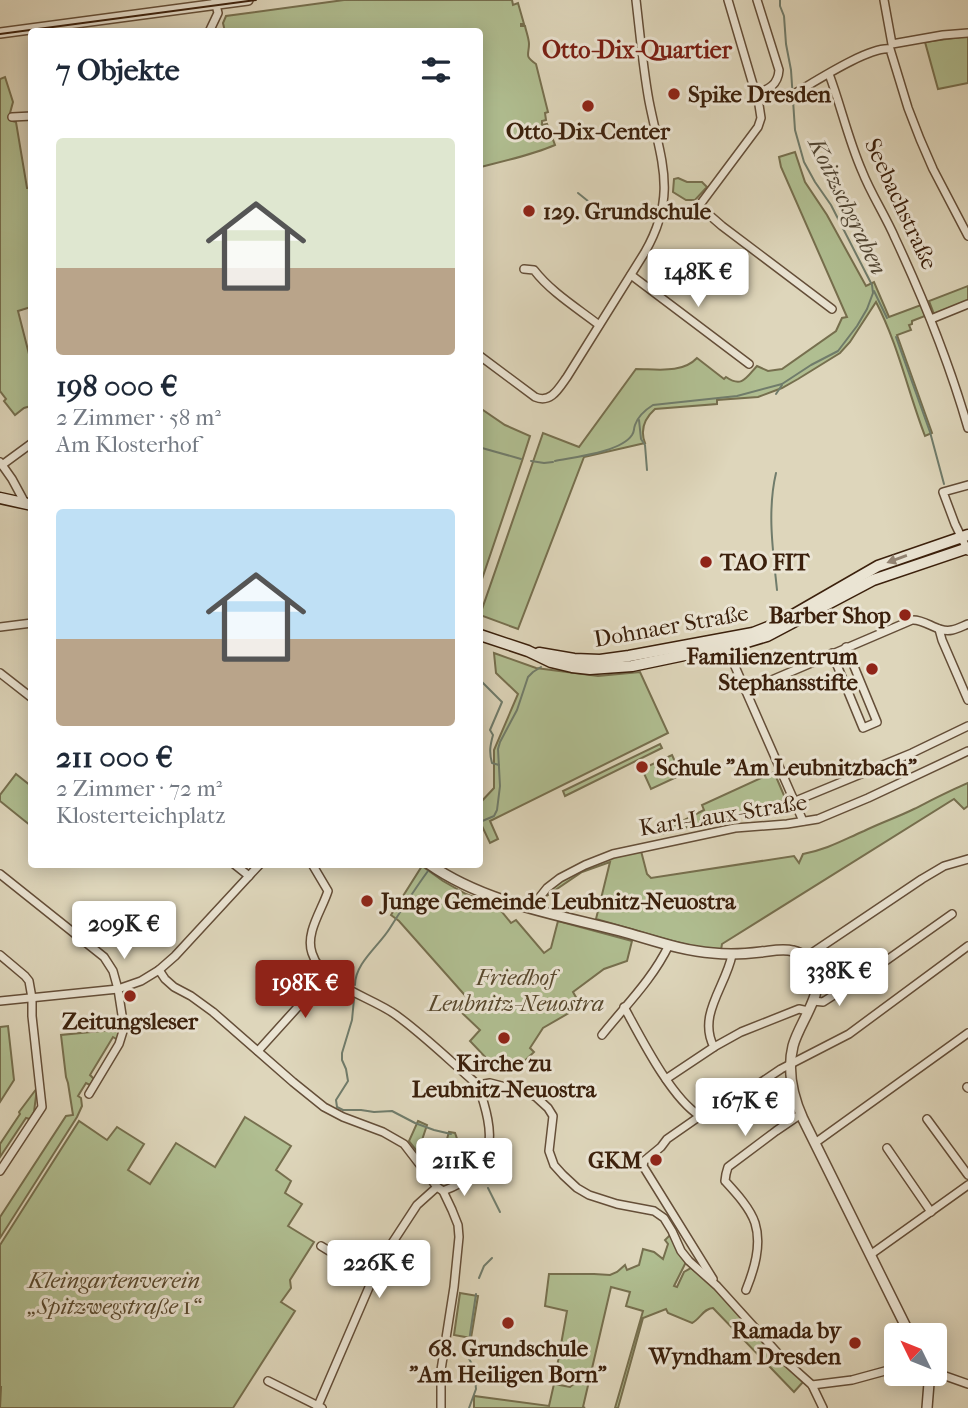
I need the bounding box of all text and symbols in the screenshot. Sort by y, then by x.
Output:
district label: Otto-Dix-Quartier [542,36,733,64]
icon: filters [417,51,455,89]
text: 7 Objekte [56,53,180,88]
place label: Spike Dresden [688,81,832,108]
marker: Spike Dresden [666,86,682,102]
marker: Otto-Dix-Center [580,98,596,114]
place label: Otto-Dix-Center [506,118,671,145]
water label: Koitzschgraben [802,131,893,279]
street label: Seebachstraße [859,134,943,274]
icon: home [193,183,319,309]
place label: 129. Grundschule [543,198,712,225]
marker: 129. Grundschule [521,203,537,219]
pin: 148K € [641,250,755,309]
text: 148K € [664,258,732,285]
text: 198 000 € [56,369,178,404]
text: 2 Zimmer · 58 m² [56,404,221,431]
text: Am Klosterhof [56,431,199,458]
place label: TAO FIT [719,549,811,576]
icon: home [193,554,319,680]
marker: TAO FIT [698,554,714,570]
one-way arrow [886,554,907,565]
street label: Dohnaer Straße [592,599,750,653]
place label: Barber Shop [769,602,892,629]
marker: Barber Shop [897,607,913,623]
place label: Familienzentrum Stephansstifte [686,643,859,696]
marker: Familienzentrum Stephansstifte [864,661,880,677]
text: 211 000 € [56,740,173,775]
place label: Schule "Am Leubnitzbach" [656,754,917,781]
marker: Schule "Am Leubnitzbach" [634,759,650,775]
text: 2 Zimmer · 72 m² [56,775,222,802]
street label: Karl-Laux-Straße [637,788,809,842]
text: Klosterteichplatz [56,802,225,829]
place label: Junge Gemeinde Leubnitz-Neuostra [379,888,737,915]
marker: Junge Gemeinde Leubnitz-Neuostra [359,893,375,909]
pin: 209K € [67,902,181,961]
text: 209K € [88,910,160,937]
pin: 338K € [782,948,896,1008]
text: 338K € [806,957,872,984]
pin: 198K € [248,960,362,1020]
park label: Friedhof Leubnitz-Neuostra [426,964,604,1017]
text: 198K € [271,969,339,996]
marker: Zeitungsleser [122,988,138,1004]
place label: Zeitungsleser [62,1008,199,1035]
marker: Kirche zu Leubnitz-Neuostra [496,1030,512,1046]
place label: Kirche zu Leubnitz-Neuostra [412,1050,598,1103]
pin: 167K € [688,1078,802,1138]
text: 167K € [712,1087,778,1114]
pin: 211K € [407,1138,521,1198]
text: 211K € [432,1147,496,1174]
place label: GKM [588,1147,642,1174]
marker: GKM [648,1152,664,1168]
pin: 226K € [322,1240,436,1300]
text: 226K € [343,1249,415,1276]
park label: Kleingartenverein „Spitzwegstraße 1“ [26,1267,202,1320]
marker: 68. Grundschule "Am Heiligen Born" [500,1315,516,1331]
place label: Ramada by Wyndham Dresden [648,1317,843,1370]
north arrow [884,1323,947,1386]
map controls [884,1323,947,1386]
place label: 68. Grundschule "Am Heiligen Born" [409,1335,607,1388]
marker: Ramada by Wyndham Dresden [847,1335,863,1351]

